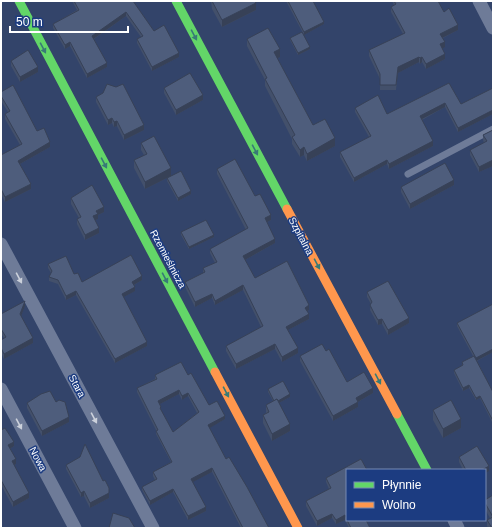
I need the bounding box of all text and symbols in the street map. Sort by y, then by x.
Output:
scale bar [10,8,128,34]
text: 50 m [16,15,43,29]
one-way arrow [191,30,197,41]
one-way arrow [40,42,47,54]
one-way arrow [252,144,259,156]
one-way arrow [101,157,108,168]
street label: Szpitalna [286,215,316,257]
street label: Rzemieślnicza [148,228,188,290]
one-way arrow [314,259,320,270]
one-way arrow [16,272,23,284]
one-way arrow [162,272,168,283]
street label: Stara [67,373,88,400]
one-way arrow [375,373,382,385]
one-way arrow [223,387,229,398]
one-way arrow [91,412,97,423]
one-way arrow [16,418,23,429]
street label: Nowa [27,445,49,473]
legend [346,469,486,521]
text: Płynnie [382,478,422,492]
text: Wolno [382,498,416,512]

